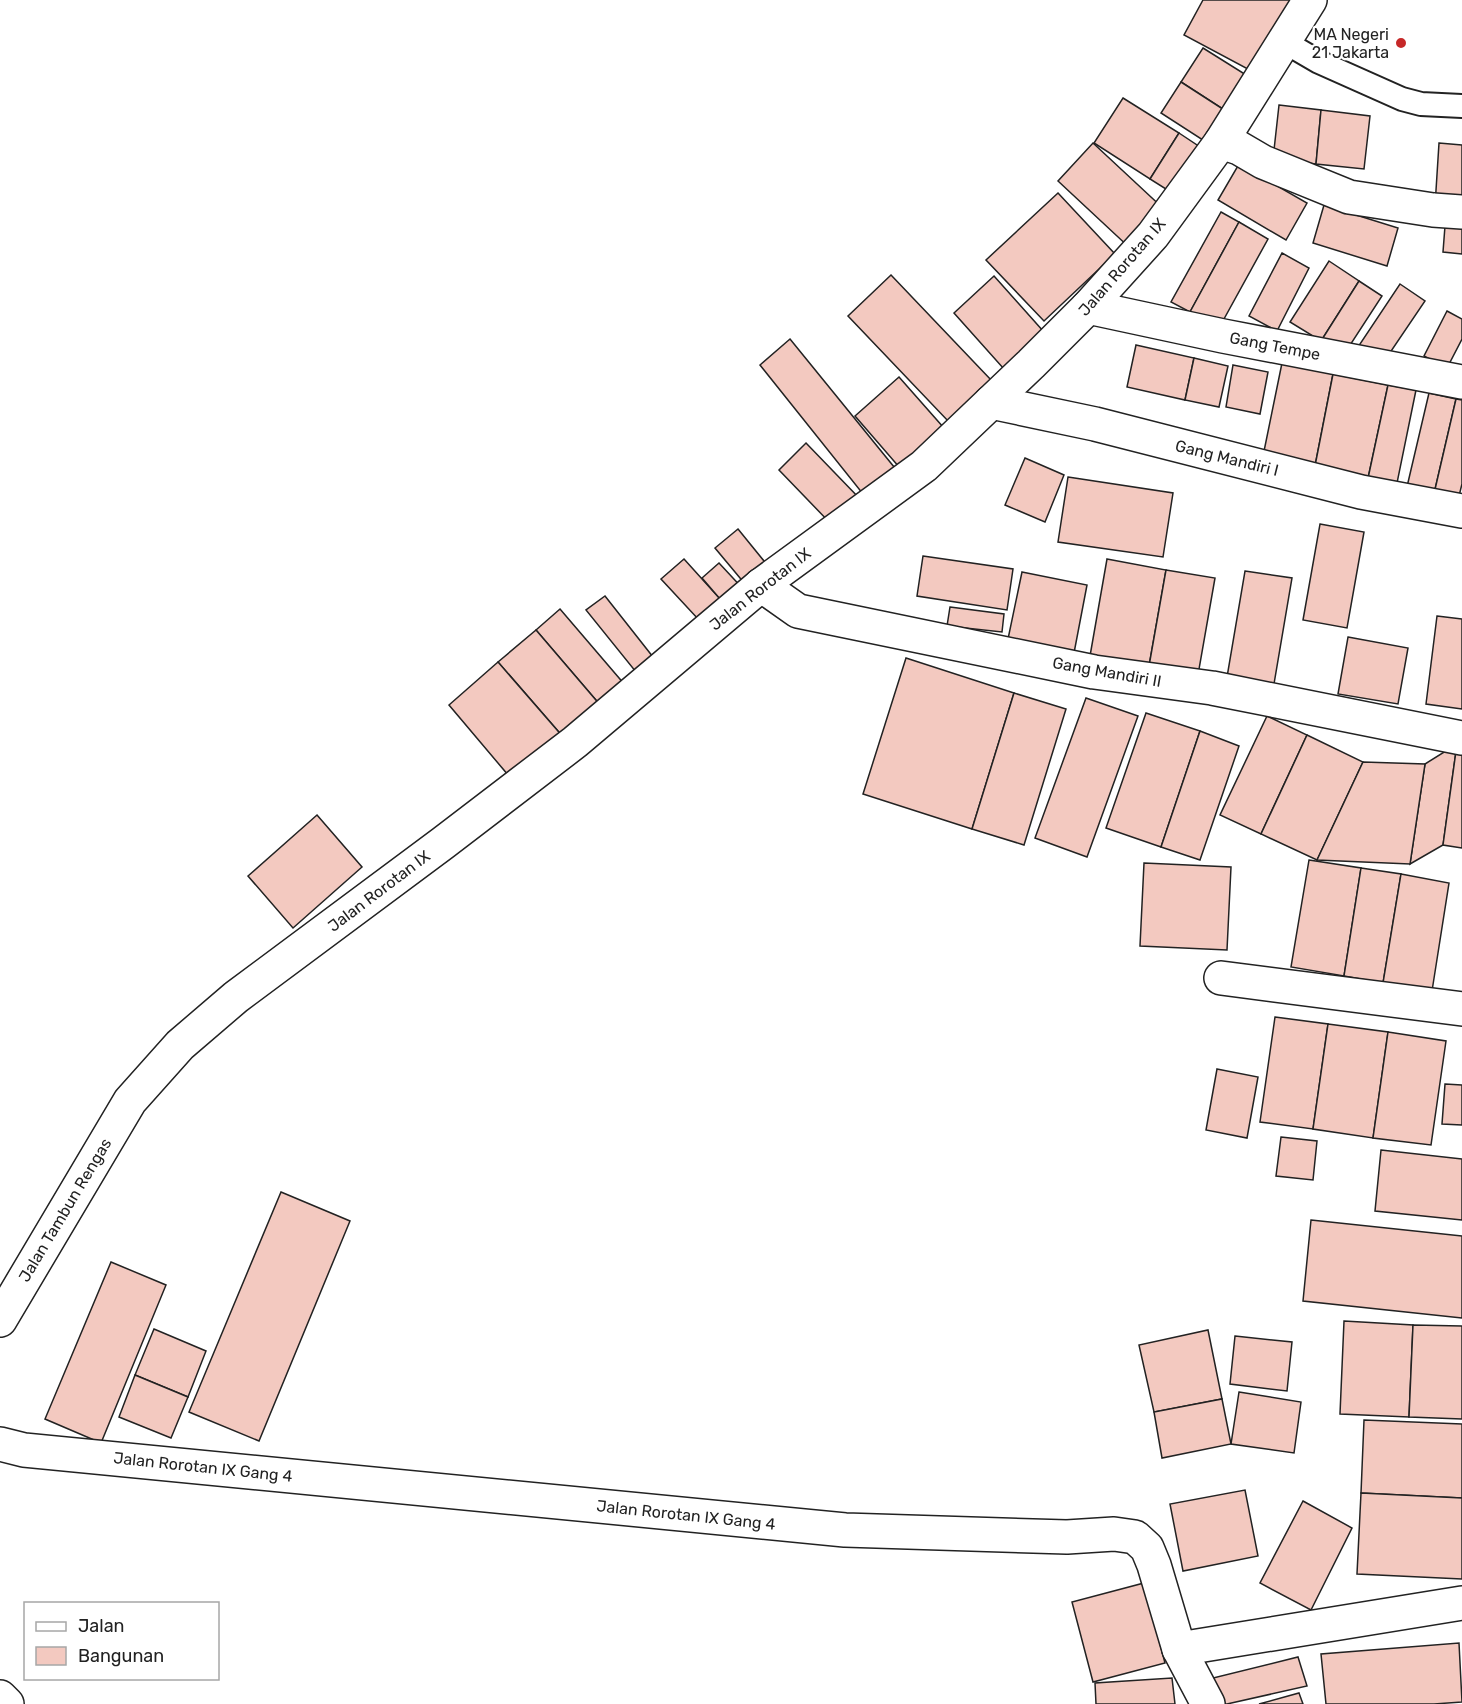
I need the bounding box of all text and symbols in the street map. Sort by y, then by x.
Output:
place label: MA Negeri 21 Jakarta [1312,25,1389,62]
marker: MA Negeri 21 Jakarta [1394,36,1408,50]
street label: Jalan Rorotan IX [1074,214,1170,320]
street label: Gang Tempe [1228,328,1322,364]
street label: Gang Mandiri I [1173,436,1281,480]
street label: Jalan Rorotan IX [706,544,814,634]
street label: Gang Mandiri II [1051,653,1163,691]
street label: Jalan Rorotan IX [324,846,434,936]
street label: Jalan Tambun Rengas [15,1135,115,1285]
street label: Jalan Rorotan IX Gang 4 [113,1448,293,1486]
street label: Jalan Rorotan IX Gang 4 [596,1496,776,1534]
legend [24,1602,219,1680]
text: Jalan [78,1615,125,1637]
text: Bangunan [78,1645,164,1667]

